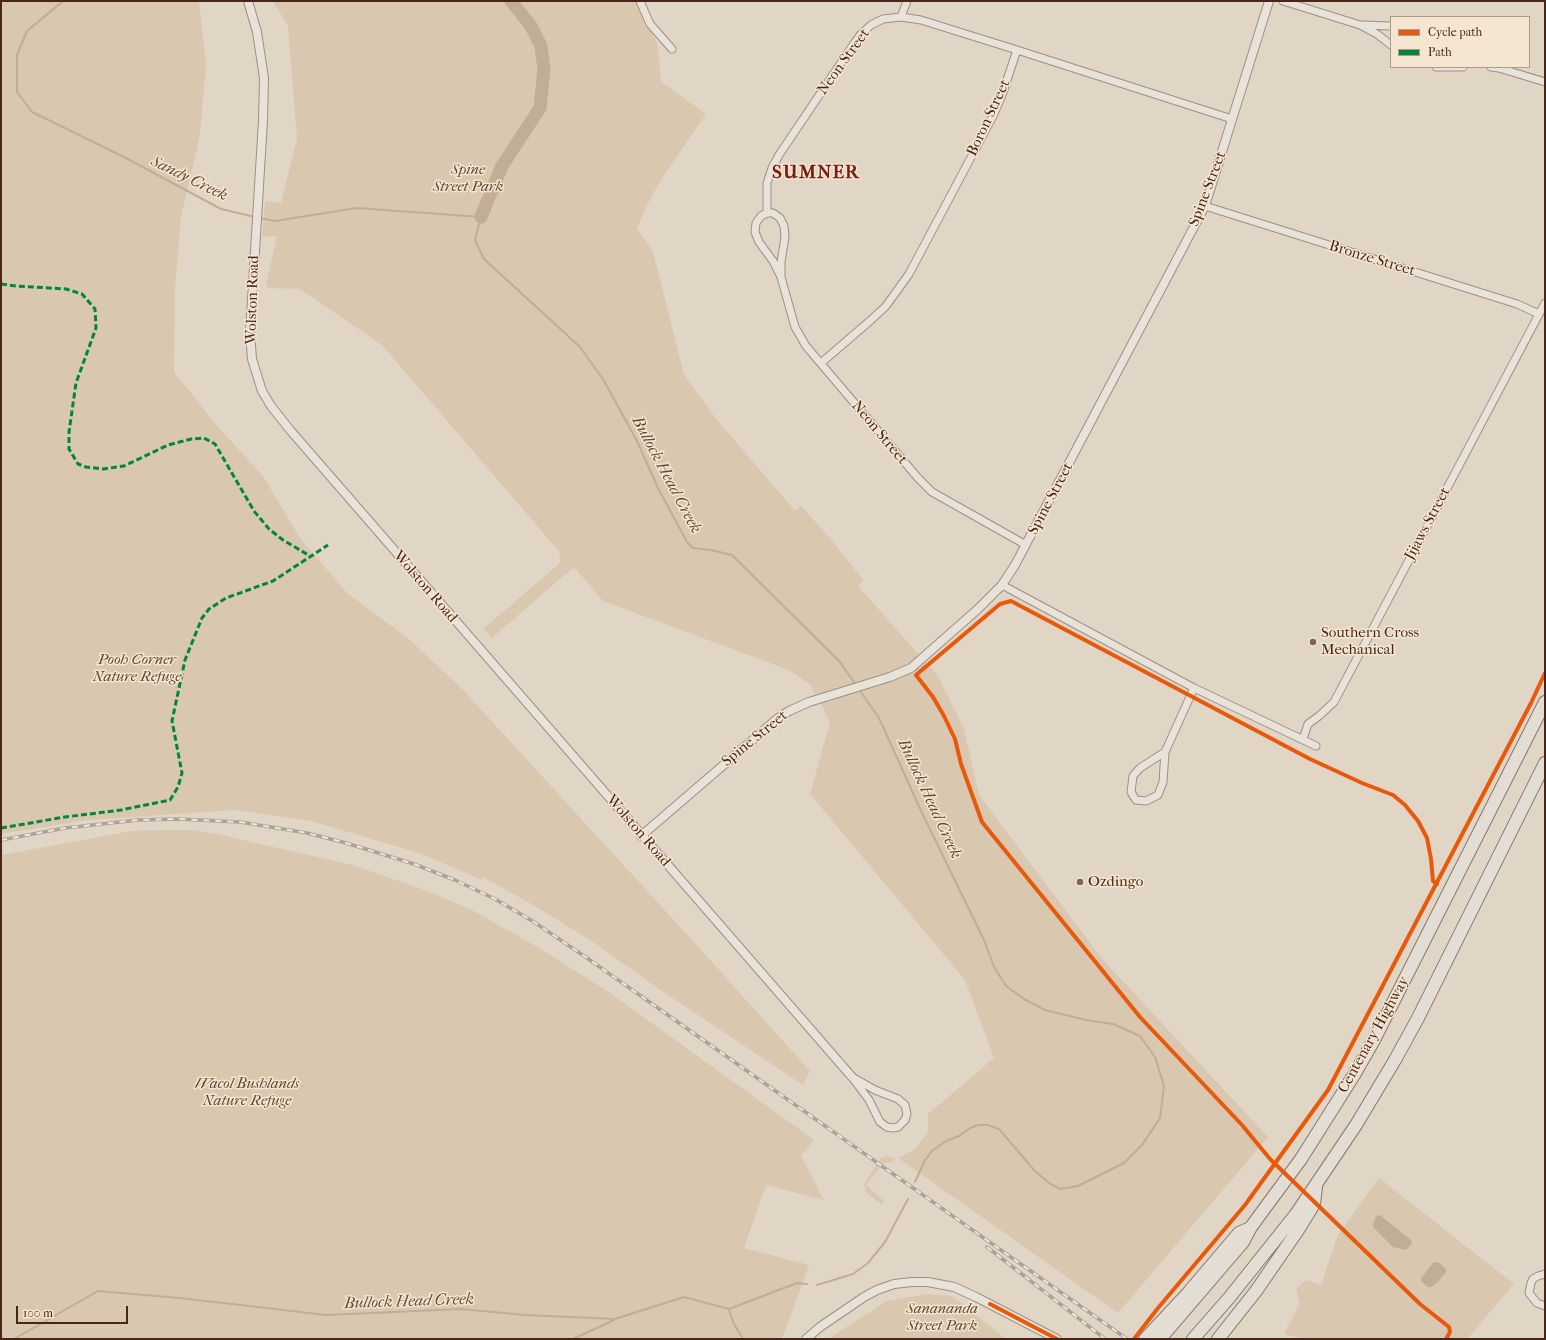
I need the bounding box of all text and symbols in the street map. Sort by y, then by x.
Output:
legend [1390,16,1530,68]
street label: Neon Street [814,25,874,99]
text: Cycle path [1428,25,1482,39]
text: Path [1428,45,1452,59]
street label: Boron Street [963,77,1015,159]
street label: Spine Street [1185,149,1231,229]
water label: Sandy Creek [148,152,230,206]
park label: Spine Street Park [433,161,503,196]
district label: SUMNER [772,162,860,184]
street label: Bronze Street [1327,237,1417,281]
street label: Wolston Road [242,255,264,345]
street label: Neon Street [847,398,911,468]
water label: Bullock Head Creek [627,413,705,537]
street label: Spine Street [1024,460,1078,538]
street label: Jijaws Street [1401,485,1455,563]
street label: Wolston Road [389,547,461,627]
place label: Southern Cross Mechanical [1321,624,1419,659]
marker: Southern Cross Mechanical [1308,637,1318,647]
park label: Pooh Corner Nature Refuge [93,651,181,686]
street label: Spine Street [719,707,791,771]
water label: Bullock Head Creek [893,736,965,862]
street label: Wolston Road [602,791,674,871]
place label: Ozdingo [1088,873,1143,891]
marker: Ozdingo [1075,877,1085,887]
street label: Centenary Highway [1335,974,1413,1096]
park label: Wacol Bushlands Nature Refuge [195,1075,299,1110]
water label: Bullock Head Creek [344,1290,474,1314]
scale bar [18,1298,130,1324]
park label: Sanananda Street Park [906,1300,978,1335]
text: 100 m [23,1306,53,1320]

